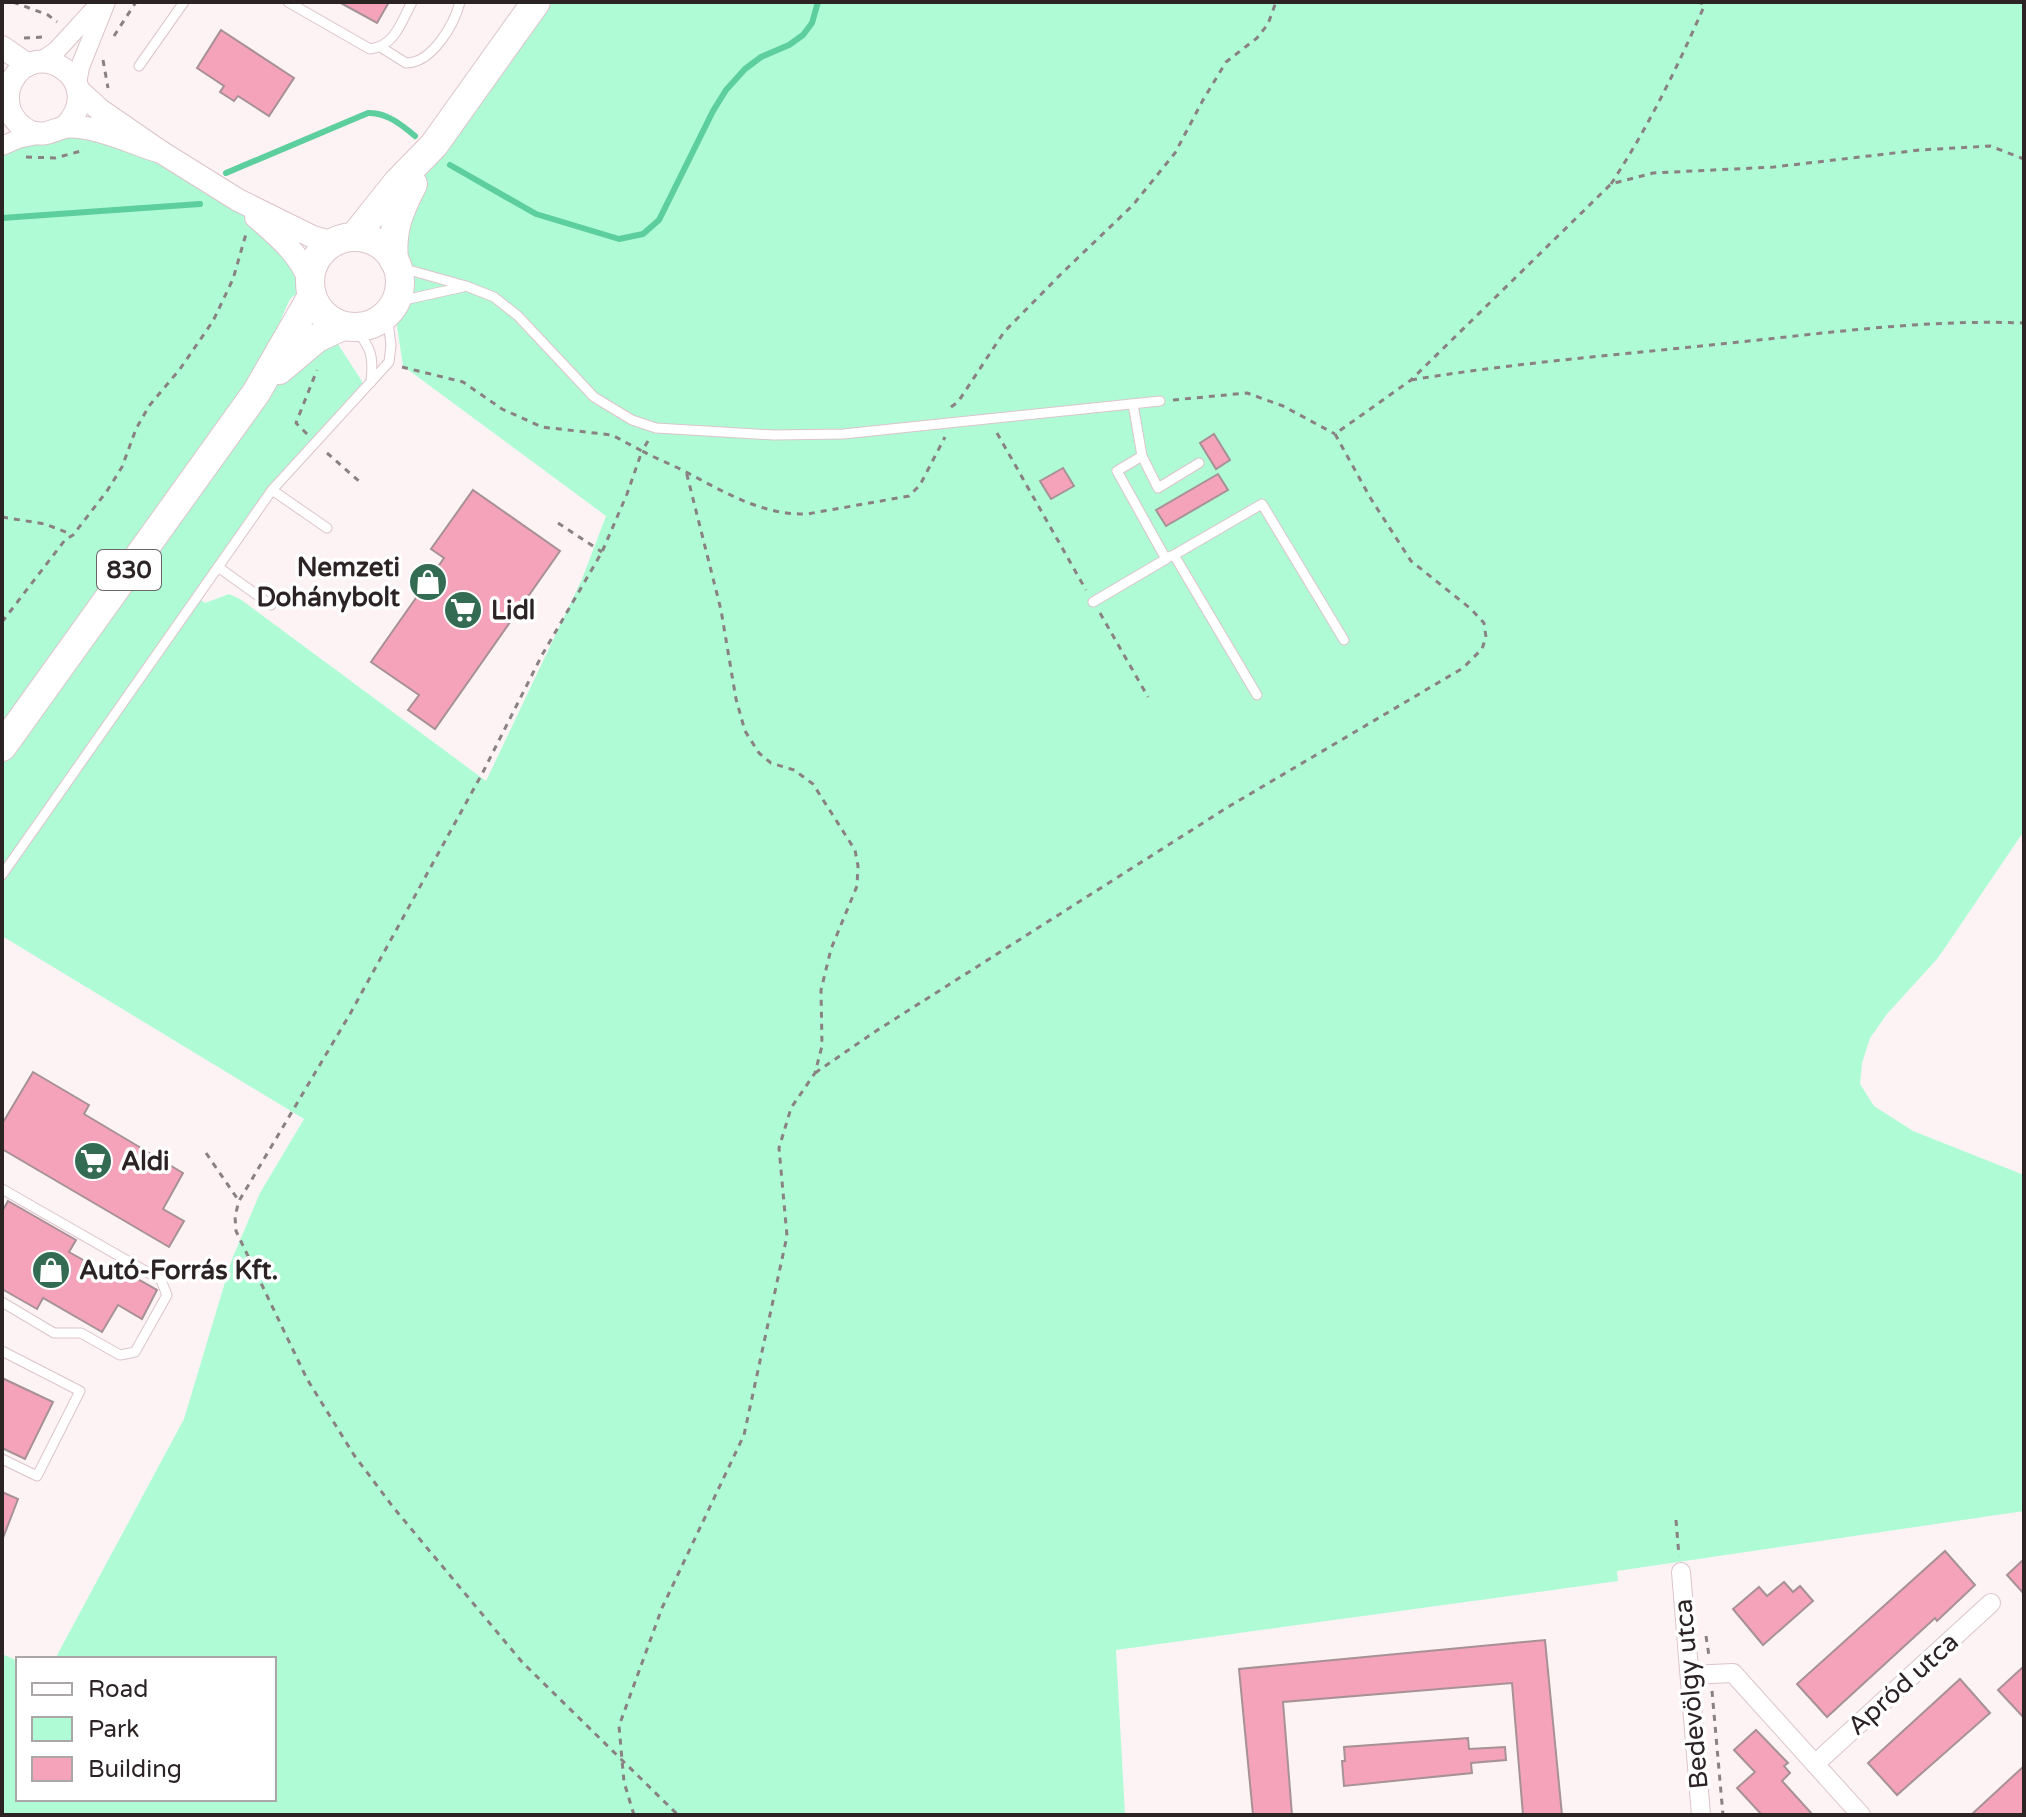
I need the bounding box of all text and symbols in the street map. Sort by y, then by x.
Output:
road number: 830 [97,550,161,590]
place label: Nemzeti Dohánybolt [257,552,400,613]
shop icon: Nemzeti Dohánybolt [407,561,449,603]
supermarket icon: Lidl [442,589,484,631]
place label: Lidl [491,595,535,626]
supermarket icon: Aldi [72,1140,114,1182]
place label: Aldi [121,1146,170,1177]
shop icon: Autó-Forrás Kft. [30,1249,72,1291]
place label: Autó-Forrás Kft. [79,1255,278,1286]
street label: Bedevölgy utca [1667,1598,1715,1790]
street label: Apród utca [1841,1626,1965,1742]
legend [16,1657,276,1801]
text: Road [88,1675,148,1704]
text: Park [88,1715,139,1744]
text: Building [88,1755,182,1784]

